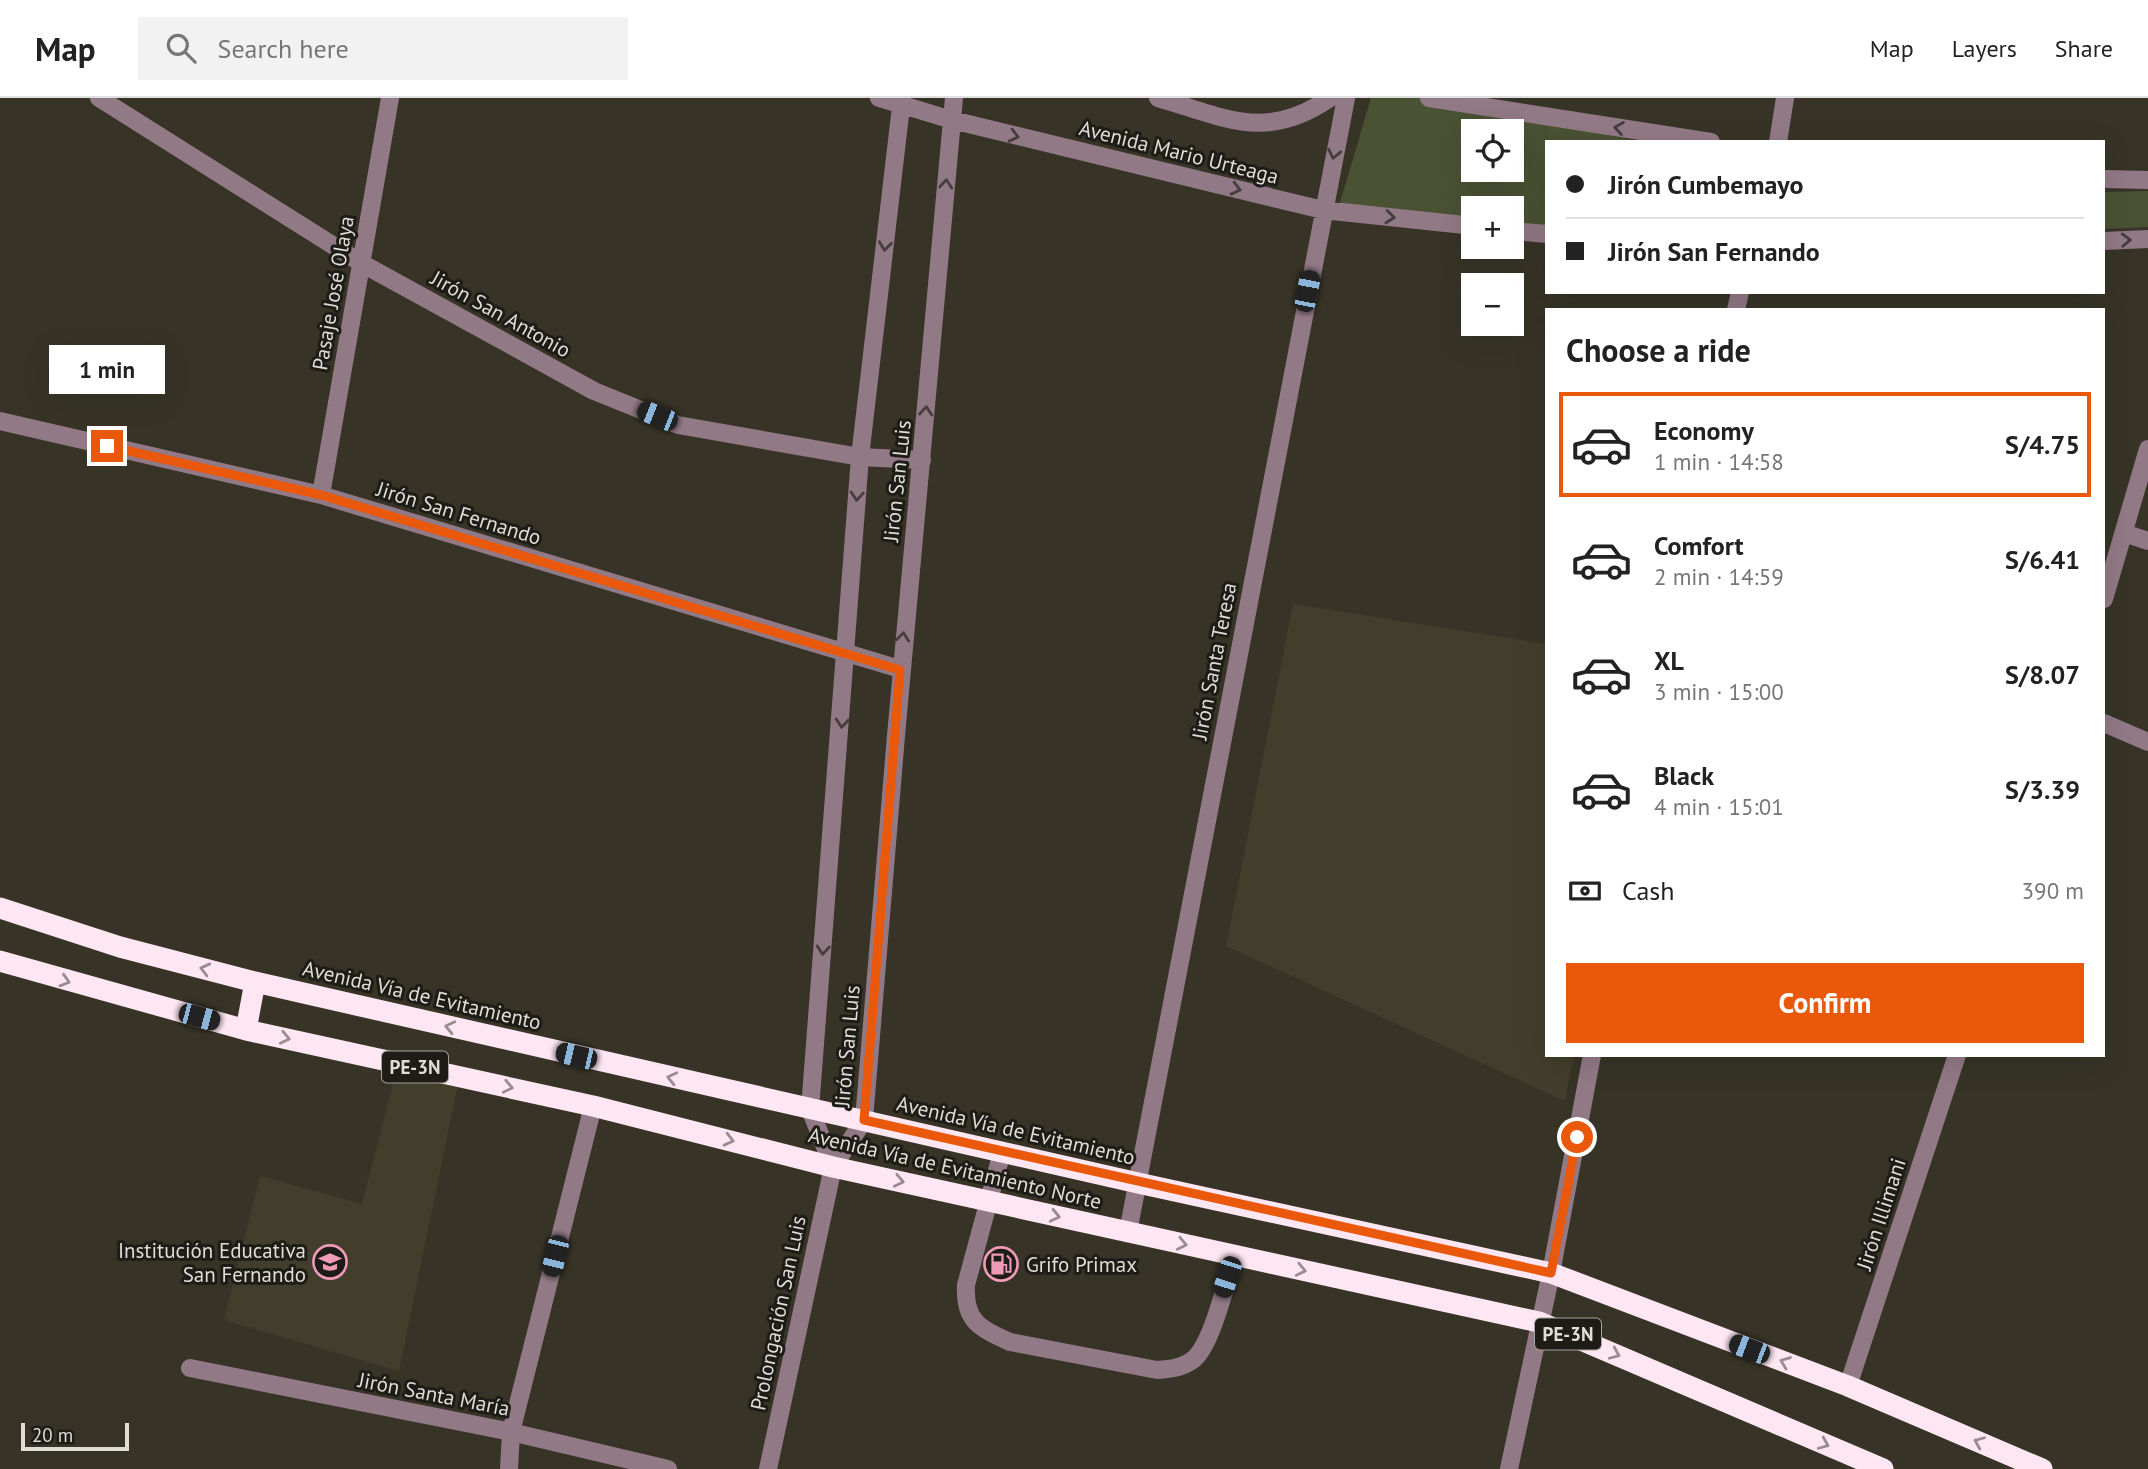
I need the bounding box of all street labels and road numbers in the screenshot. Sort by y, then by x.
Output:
street label: Avenida Mario Urteaga [1077,114,1281,190]
street label: Pasaje José Olaya [306,214,360,372]
street label: Jirón San Antonio [426,264,576,364]
street label: Jirón San Luis [877,419,917,544]
street label: Jirón San Fernando [373,475,544,551]
street label: Jirón Santa Teresa [1185,580,1242,743]
street label: Avenida Vía de Evitamiento [300,954,544,1036]
street label: Jirón San Luis [828,984,866,1109]
road number: PE-3N [382,1051,448,1082]
street label: Avenida Vía de Evitamiento [894,1089,1138,1171]
street label: Avenida Vía de Evitamiento Norte [806,1121,1104,1215]
street label: Jirón Illimani [1850,1155,1912,1274]
street label: Prolongación San Luis [744,1213,812,1413]
road number: PE-3N [1535,1318,1601,1350]
street label: Jirón Santa María [355,1366,512,1422]

